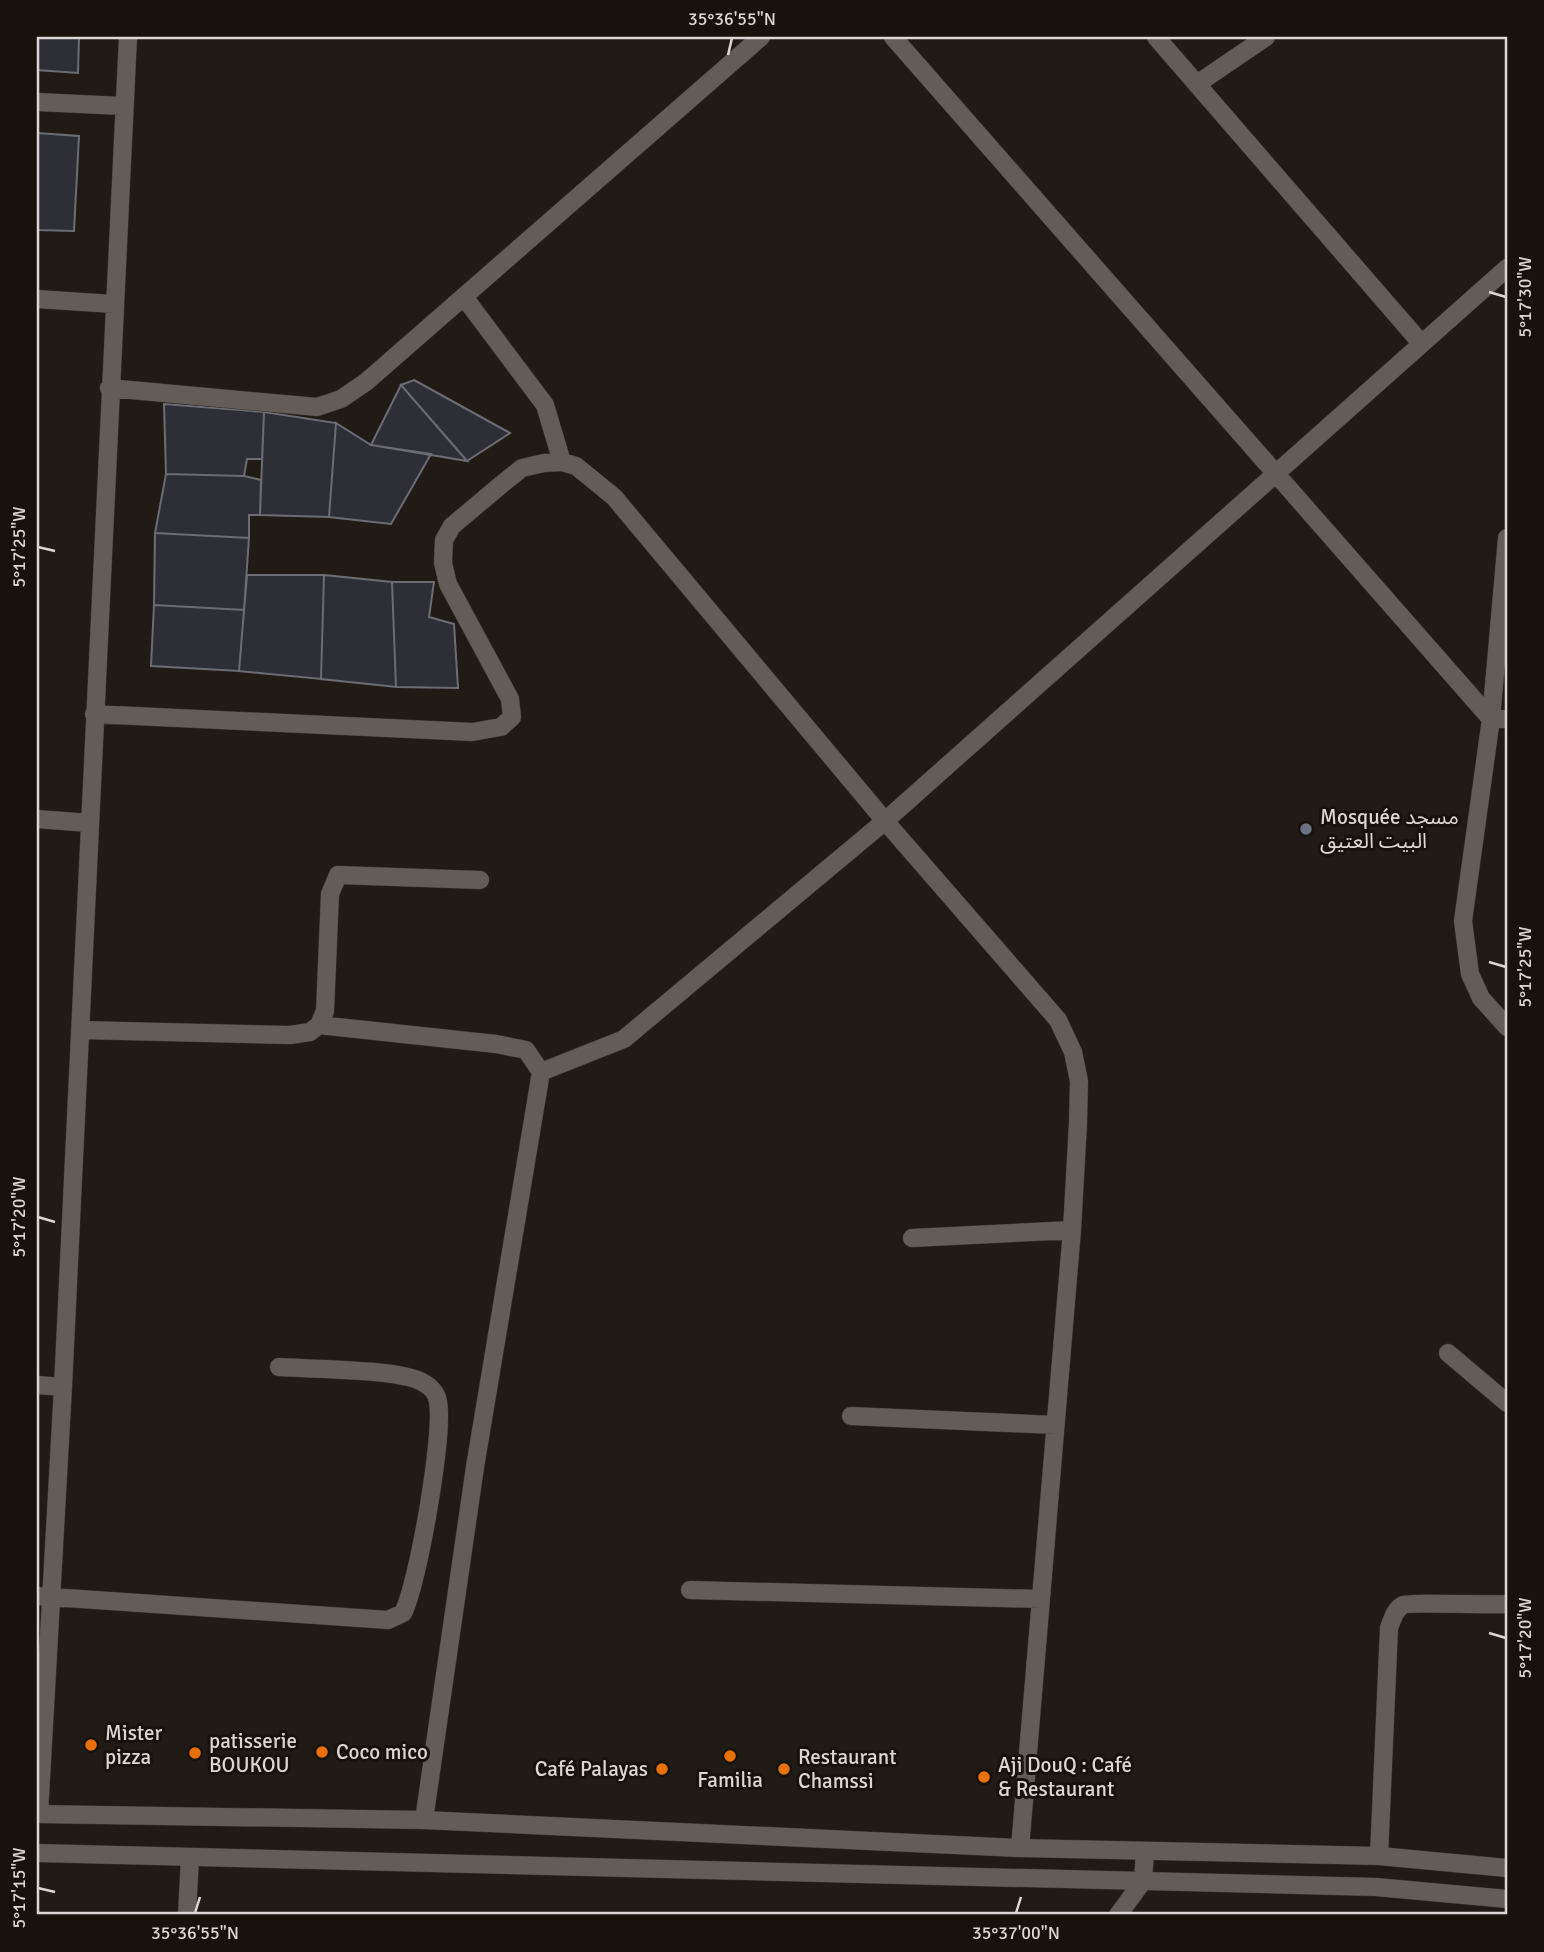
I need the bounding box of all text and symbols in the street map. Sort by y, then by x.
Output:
text: 35°36'55"N [688,8,776,30]
text: 5°17'30"W [1514,256,1536,338]
text: 5°17'25"W [8,506,30,588]
place label: Mosquée مسجد البيت العتيق [1320,804,1459,854]
marker: Mosquée مسجد البيت العتيق [1298,821,1314,837]
text: 5°17'25"W [1514,926,1536,1008]
text: 5°17'20"W [8,1176,30,1258]
text: 5°17'20"W [1514,1597,1536,1679]
place label: Mister pizza [105,1720,163,1770]
place label: patisserie BOUKOU [209,1728,297,1778]
marker: Mister pizza [83,1737,99,1753]
place label: Coco mico [336,1739,428,1765]
marker: Coco mico [314,1744,330,1760]
place label: Restaurant Chamssi [798,1744,897,1794]
marker: patisserie BOUKOU [187,1745,203,1761]
marker: Familia [722,1748,738,1764]
place label: Aji DouQ : Café & Restaurant [998,1752,1132,1802]
place label: Café Palayas [535,1756,648,1782]
marker: Café Palayas [654,1761,670,1777]
marker: Restaurant Chamssi [776,1761,792,1777]
place label: Familia [697,1767,763,1793]
marker: Aji DouQ : Café & Restaurant [976,1769,992,1785]
text: 5°17'15"W [8,1847,30,1929]
text: 35°36'55"N [151,1922,239,1944]
text: 35°37'00"N [972,1922,1060,1944]

